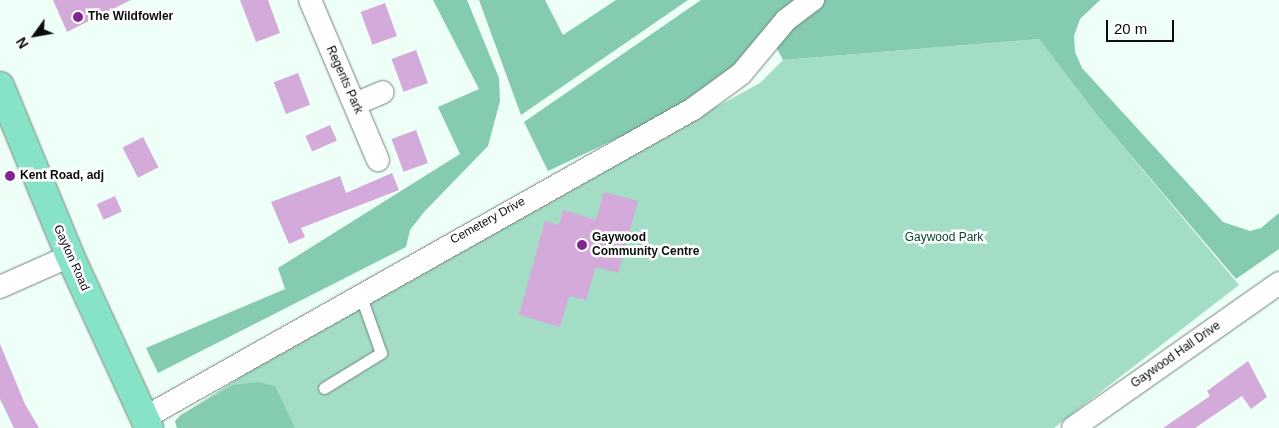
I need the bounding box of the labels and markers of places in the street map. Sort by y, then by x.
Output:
place label: The Wildfowler [88,10,173,24]
marker: The Wildfowler [72,11,84,23]
place label: Kent Road, adj [20,169,104,183]
marker: Kent Road, adj [4,170,16,182]
place label: Gaywood Community Centre [592,231,699,259]
marker: Gaywood Community Centre [576,239,588,251]

